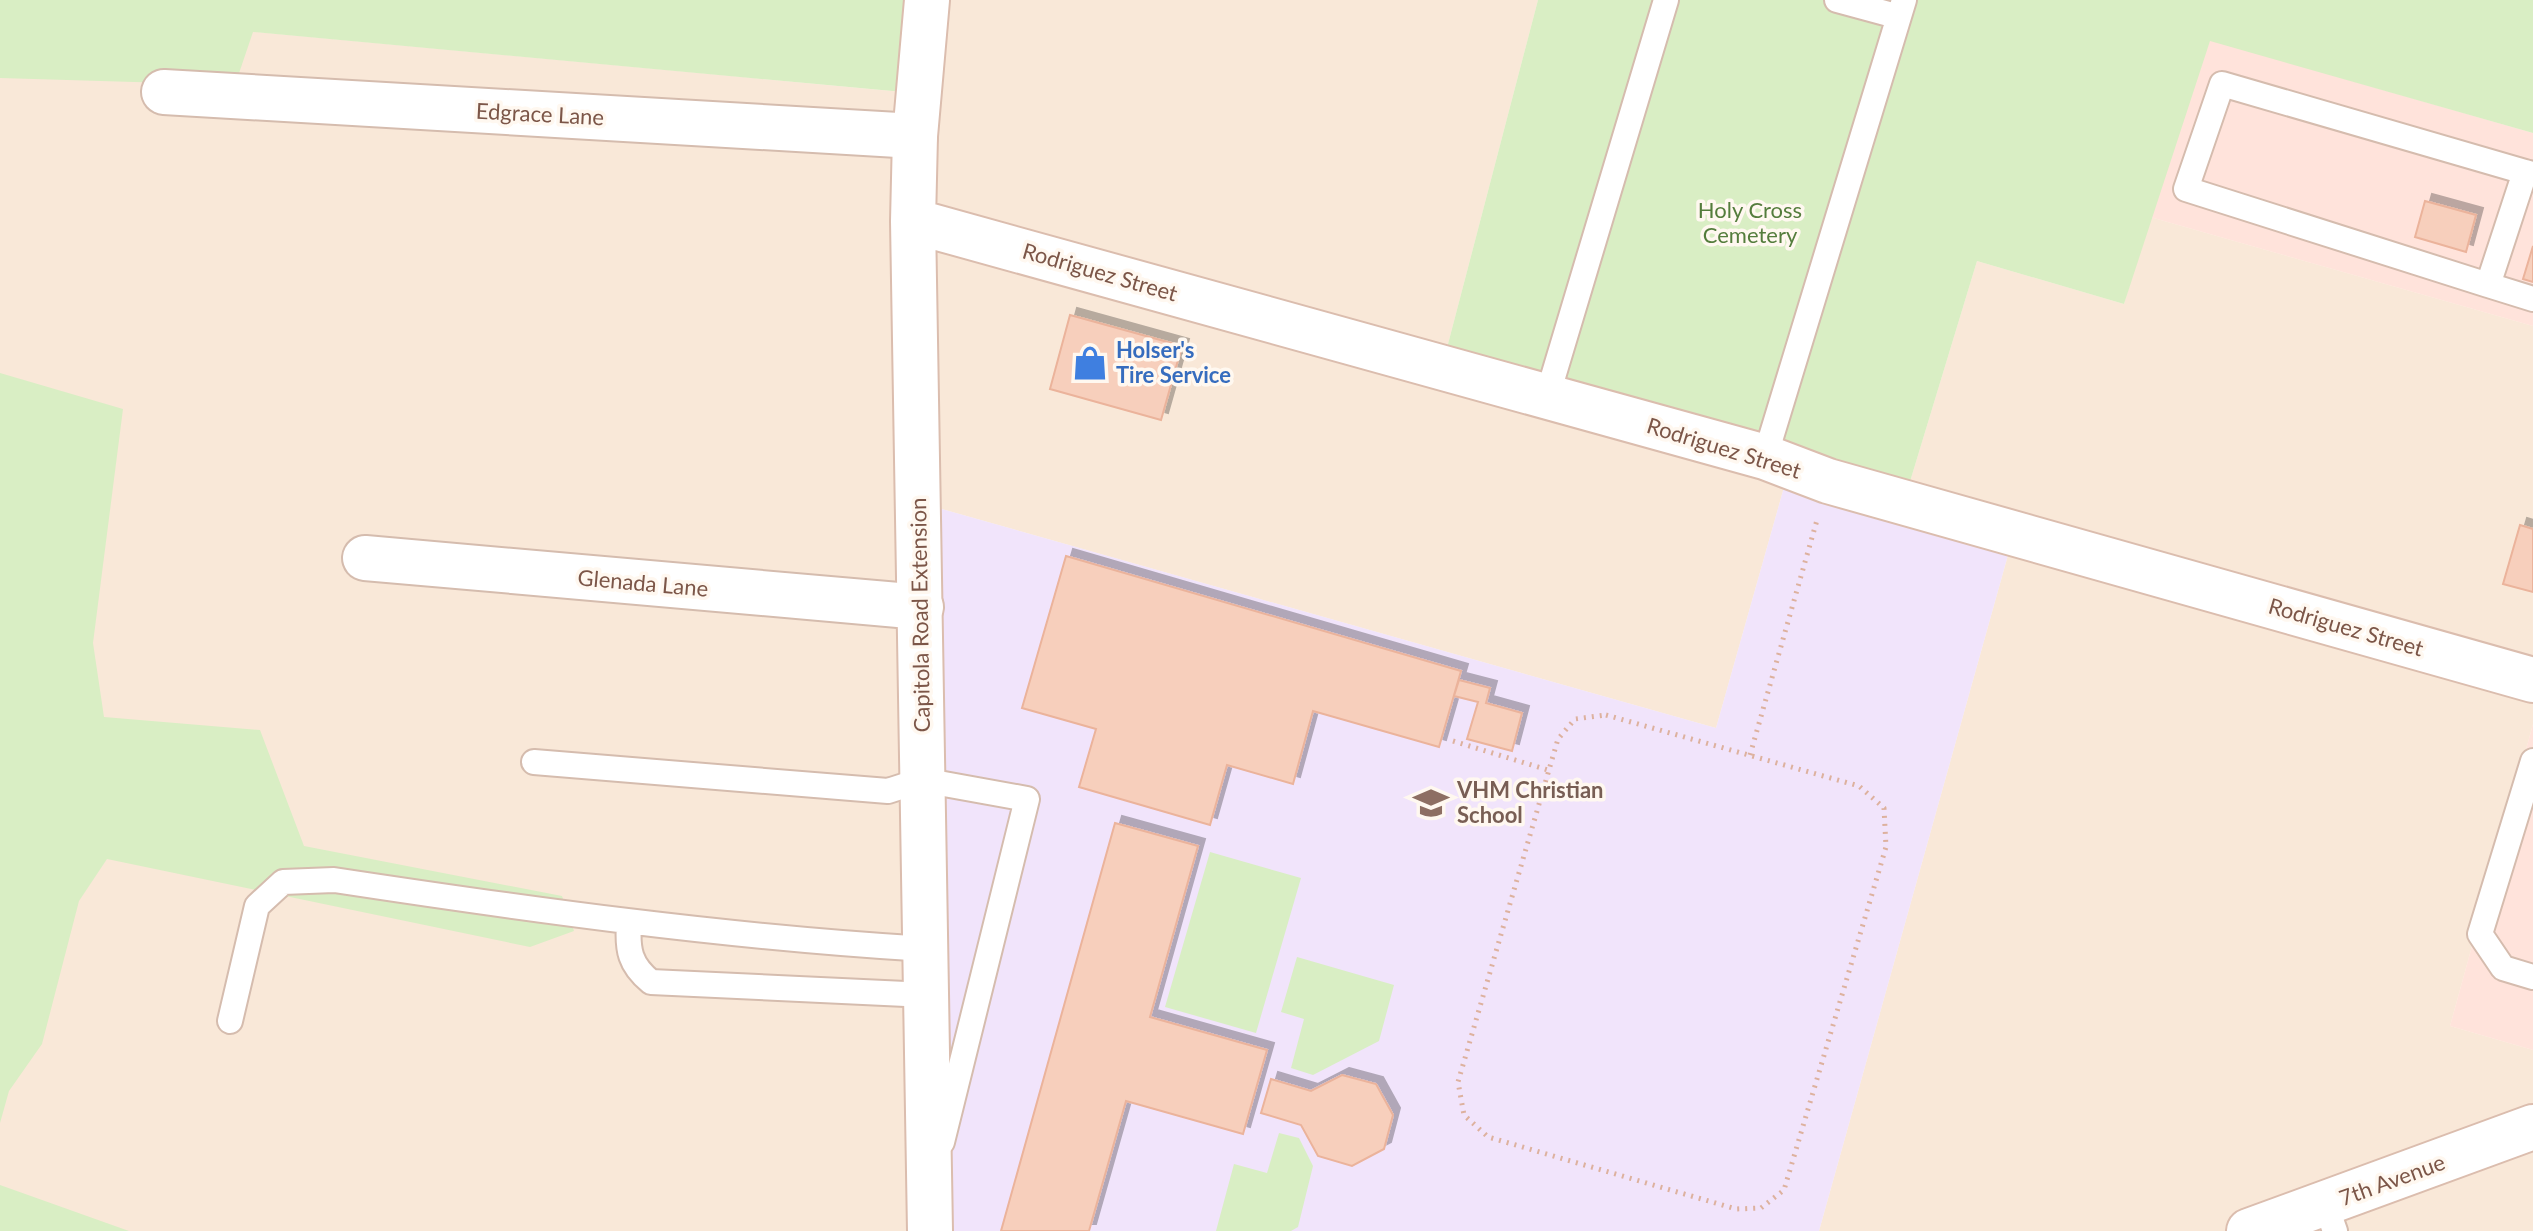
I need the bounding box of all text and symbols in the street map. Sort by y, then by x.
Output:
street label: Edgrace Lane [475,97,605,130]
park label: Holy Cross Cemetery [1698,196,1802,248]
street label: Rodriguez Street [1020,236,1181,307]
place label: Holser's Tire Service [1116,336,1231,388]
shop icon: Holser's Tire Service [1071,344,1109,382]
street label: Rodriguez Street [1644,411,1805,484]
street label: Capitola Road Extension [904,497,935,733]
street label: Glenada Lane [577,563,709,602]
street label: Rodriguez Street [2266,591,2427,662]
place label: VHM Christian School [1456,776,1604,828]
school or university icon: VHM Christian School [1412,784,1450,822]
street label: 7th Avenue [2335,1148,2448,1211]

